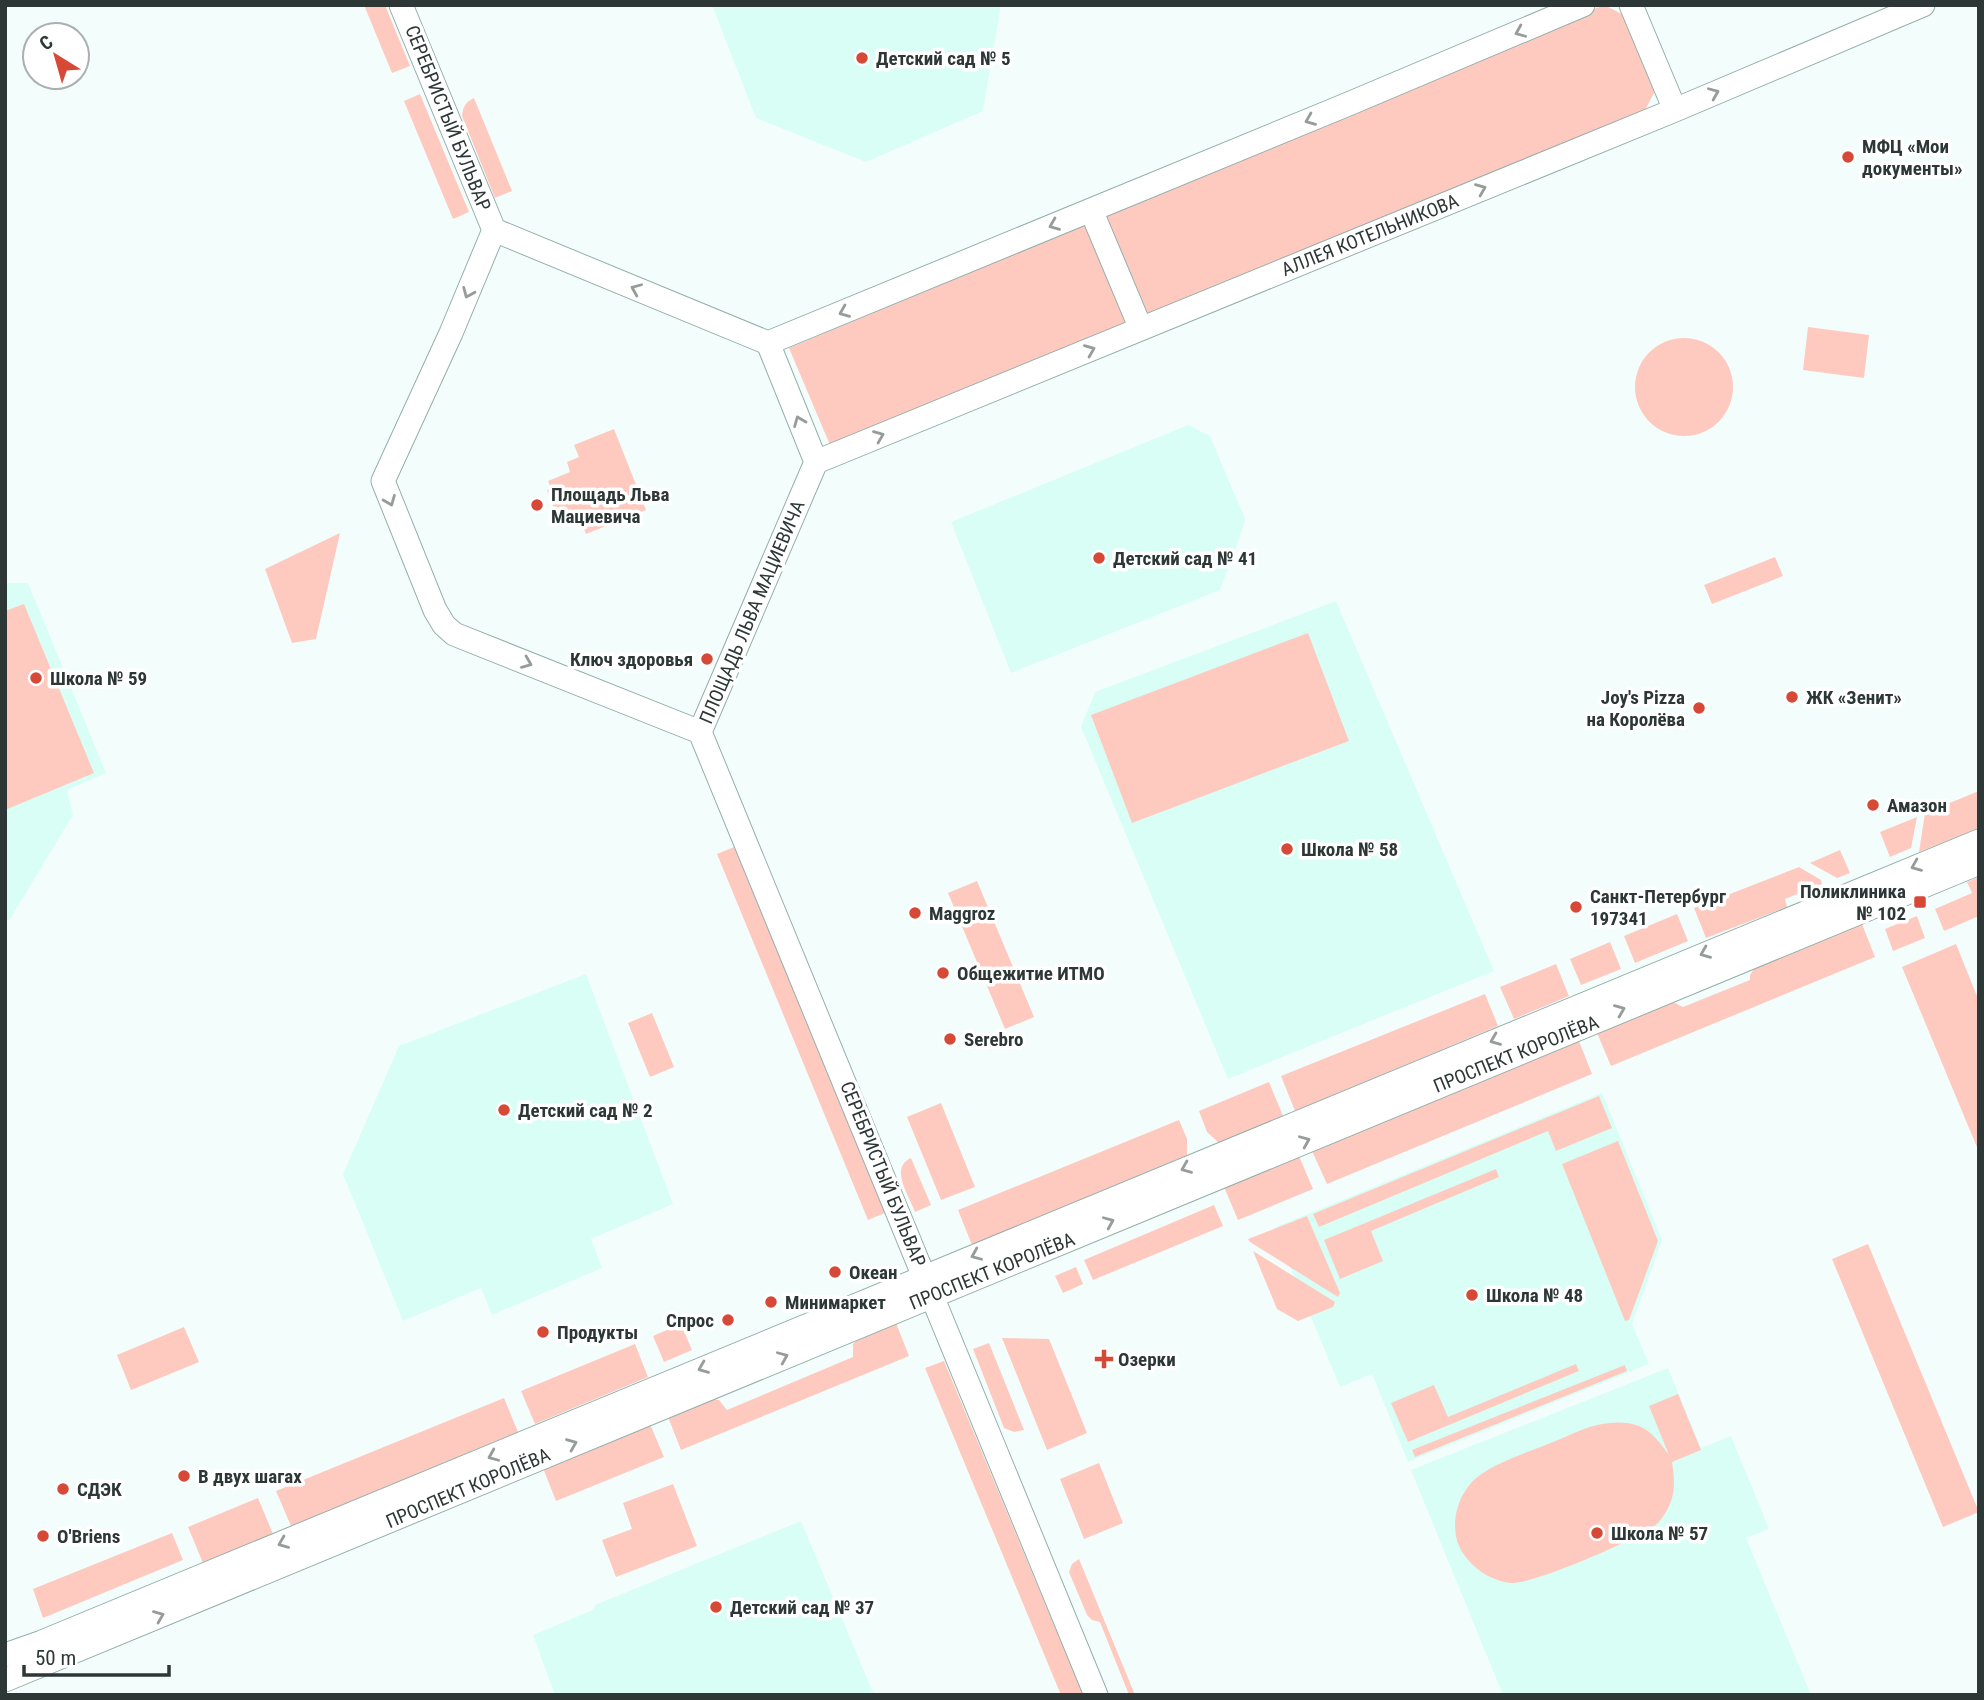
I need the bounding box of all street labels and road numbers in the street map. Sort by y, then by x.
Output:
street label: СЕРЕБРИСТЫЙ БУЛЬВАР [400,22,496,214]
street label: АЛЛЕЯ КОТЕЛЬНИКОВА [1278,189,1462,281]
street label: ПЛОЩАДЬ ЛЬВА МАЦИЕВИЧА [694,497,810,727]
street label: ПРОСПЕКТ КОРОЛЁВА [1430,1010,1602,1098]
street label: СЕРЕБРИСТЫЙ БУЛЬВАР [835,1078,931,1270]
street label: ПРОСПЕКТ КОРОЛЁВА [906,1227,1078,1315]
street label: ПРОСПЕКТ КОРОЛЁВА [382,1443,554,1533]

